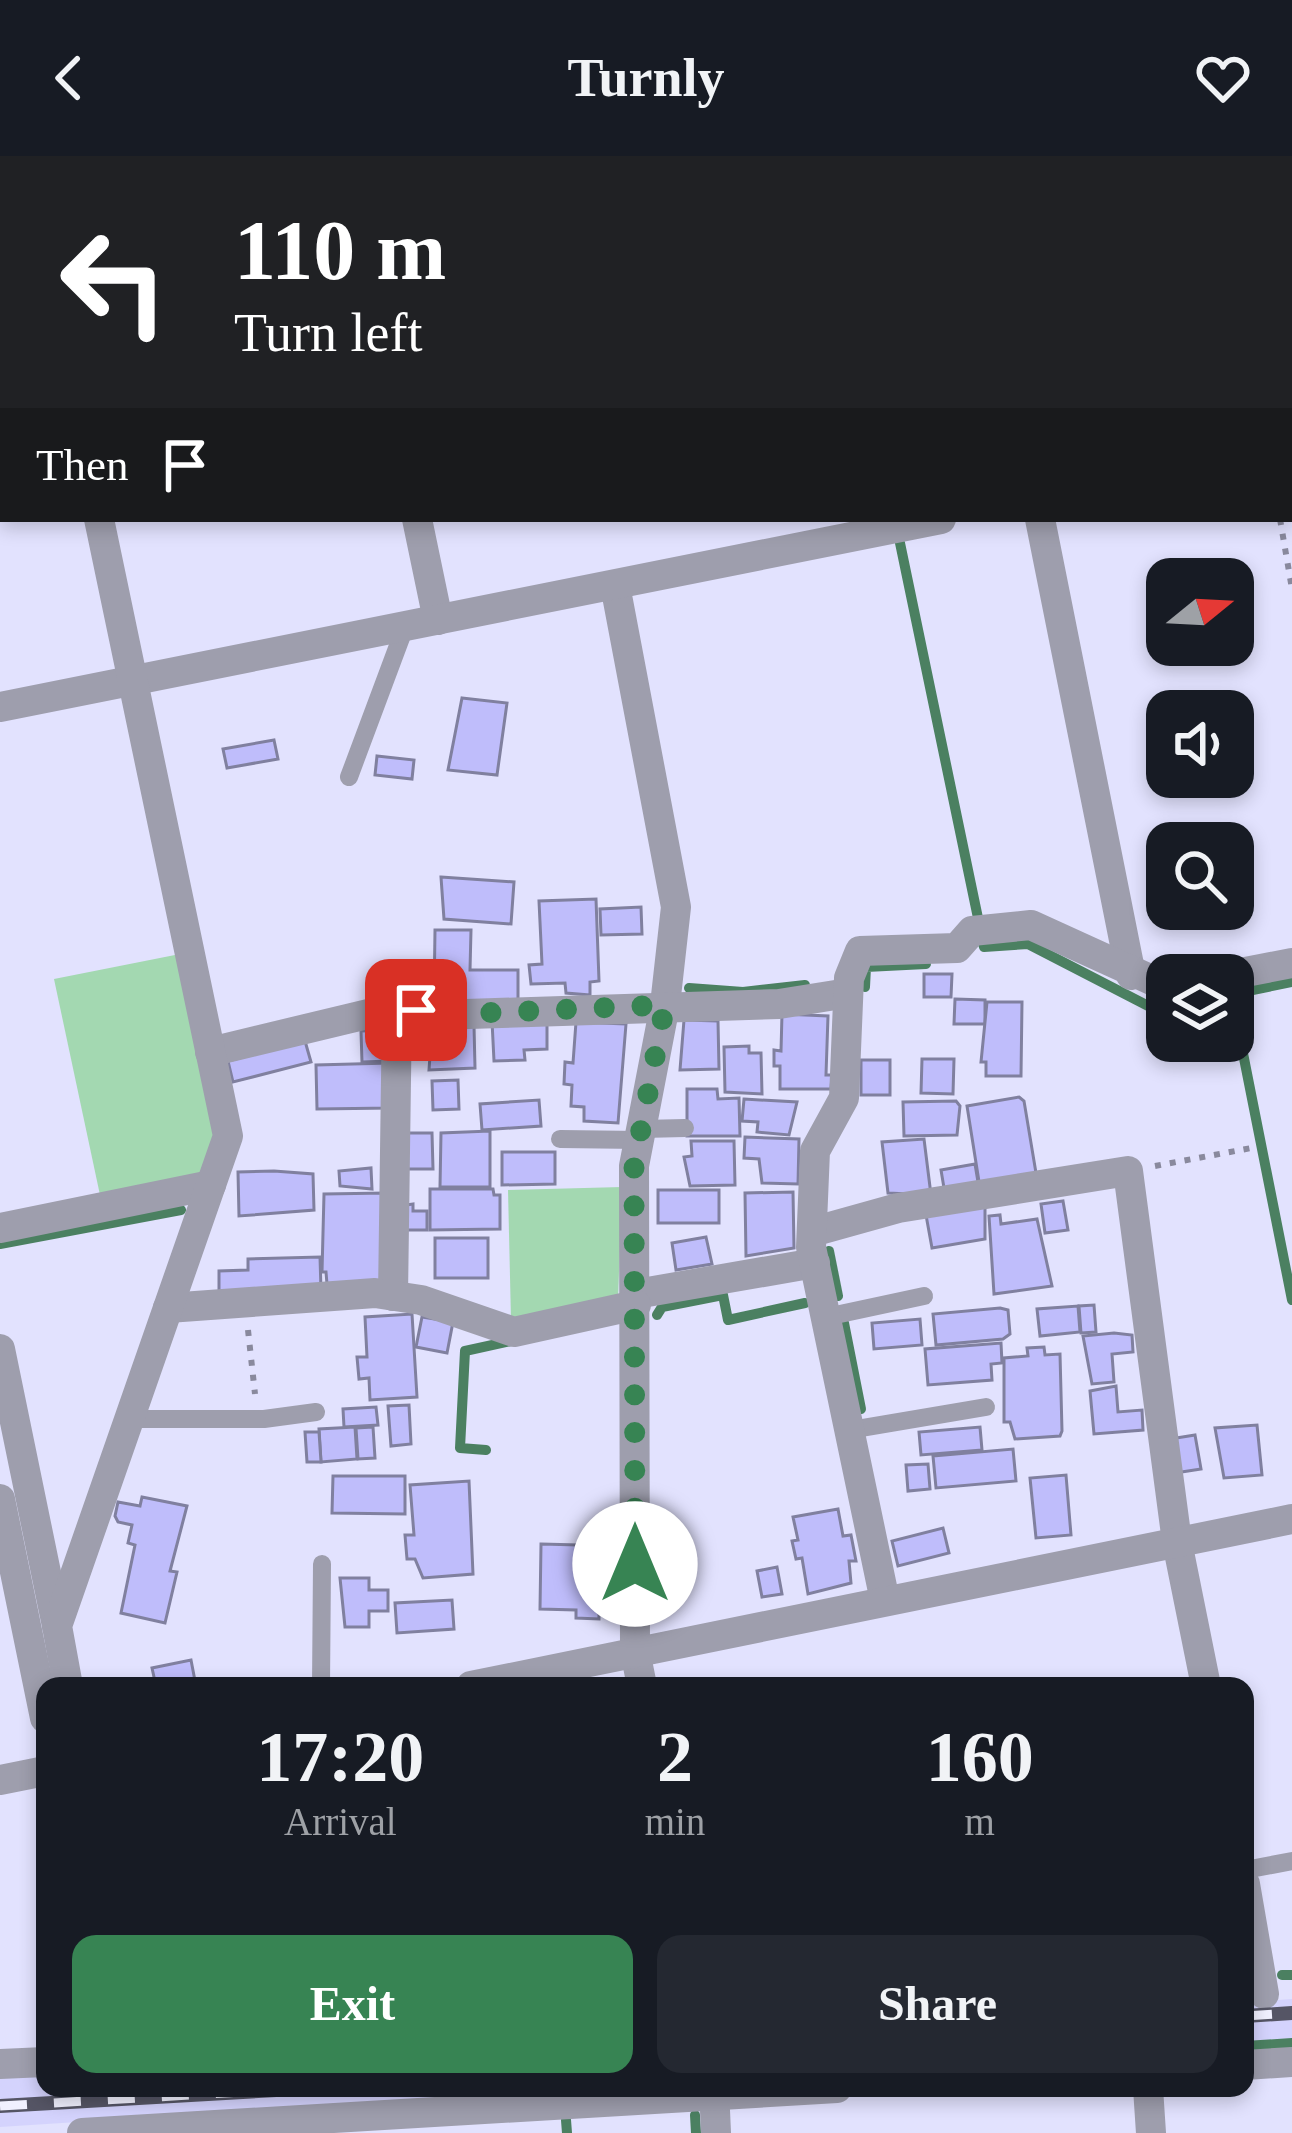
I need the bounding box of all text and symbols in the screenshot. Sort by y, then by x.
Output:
icon: back [36,45,102,111]
icon: heart [1190,45,1256,111]
text: Turnly [567,48,725,108]
icon: left [36,204,192,360]
text: 110 m [234,204,446,297]
text: Turn left [234,303,423,363]
icon: arrive [152,432,218,498]
text: Then [36,440,128,490]
north arrow [1146,558,1254,666]
map controls [1146,558,1254,1062]
button: sound [1146,690,1254,798]
button: search [1146,822,1254,930]
button: layers [1146,954,1254,1062]
pin [365,959,467,1061]
icon: arrive [383,977,449,1043]
position arrow [572,1501,698,1627]
text: 17:20 [256,1717,424,1797]
text: 2 [657,1717,693,1797]
text: 160 [926,1717,1034,1797]
text: Arrival [284,1800,397,1843]
text: min [645,1800,705,1843]
text: m [964,1800,995,1843]
button: Exit [72,1935,633,2073]
button: Share [657,1935,1218,2073]

